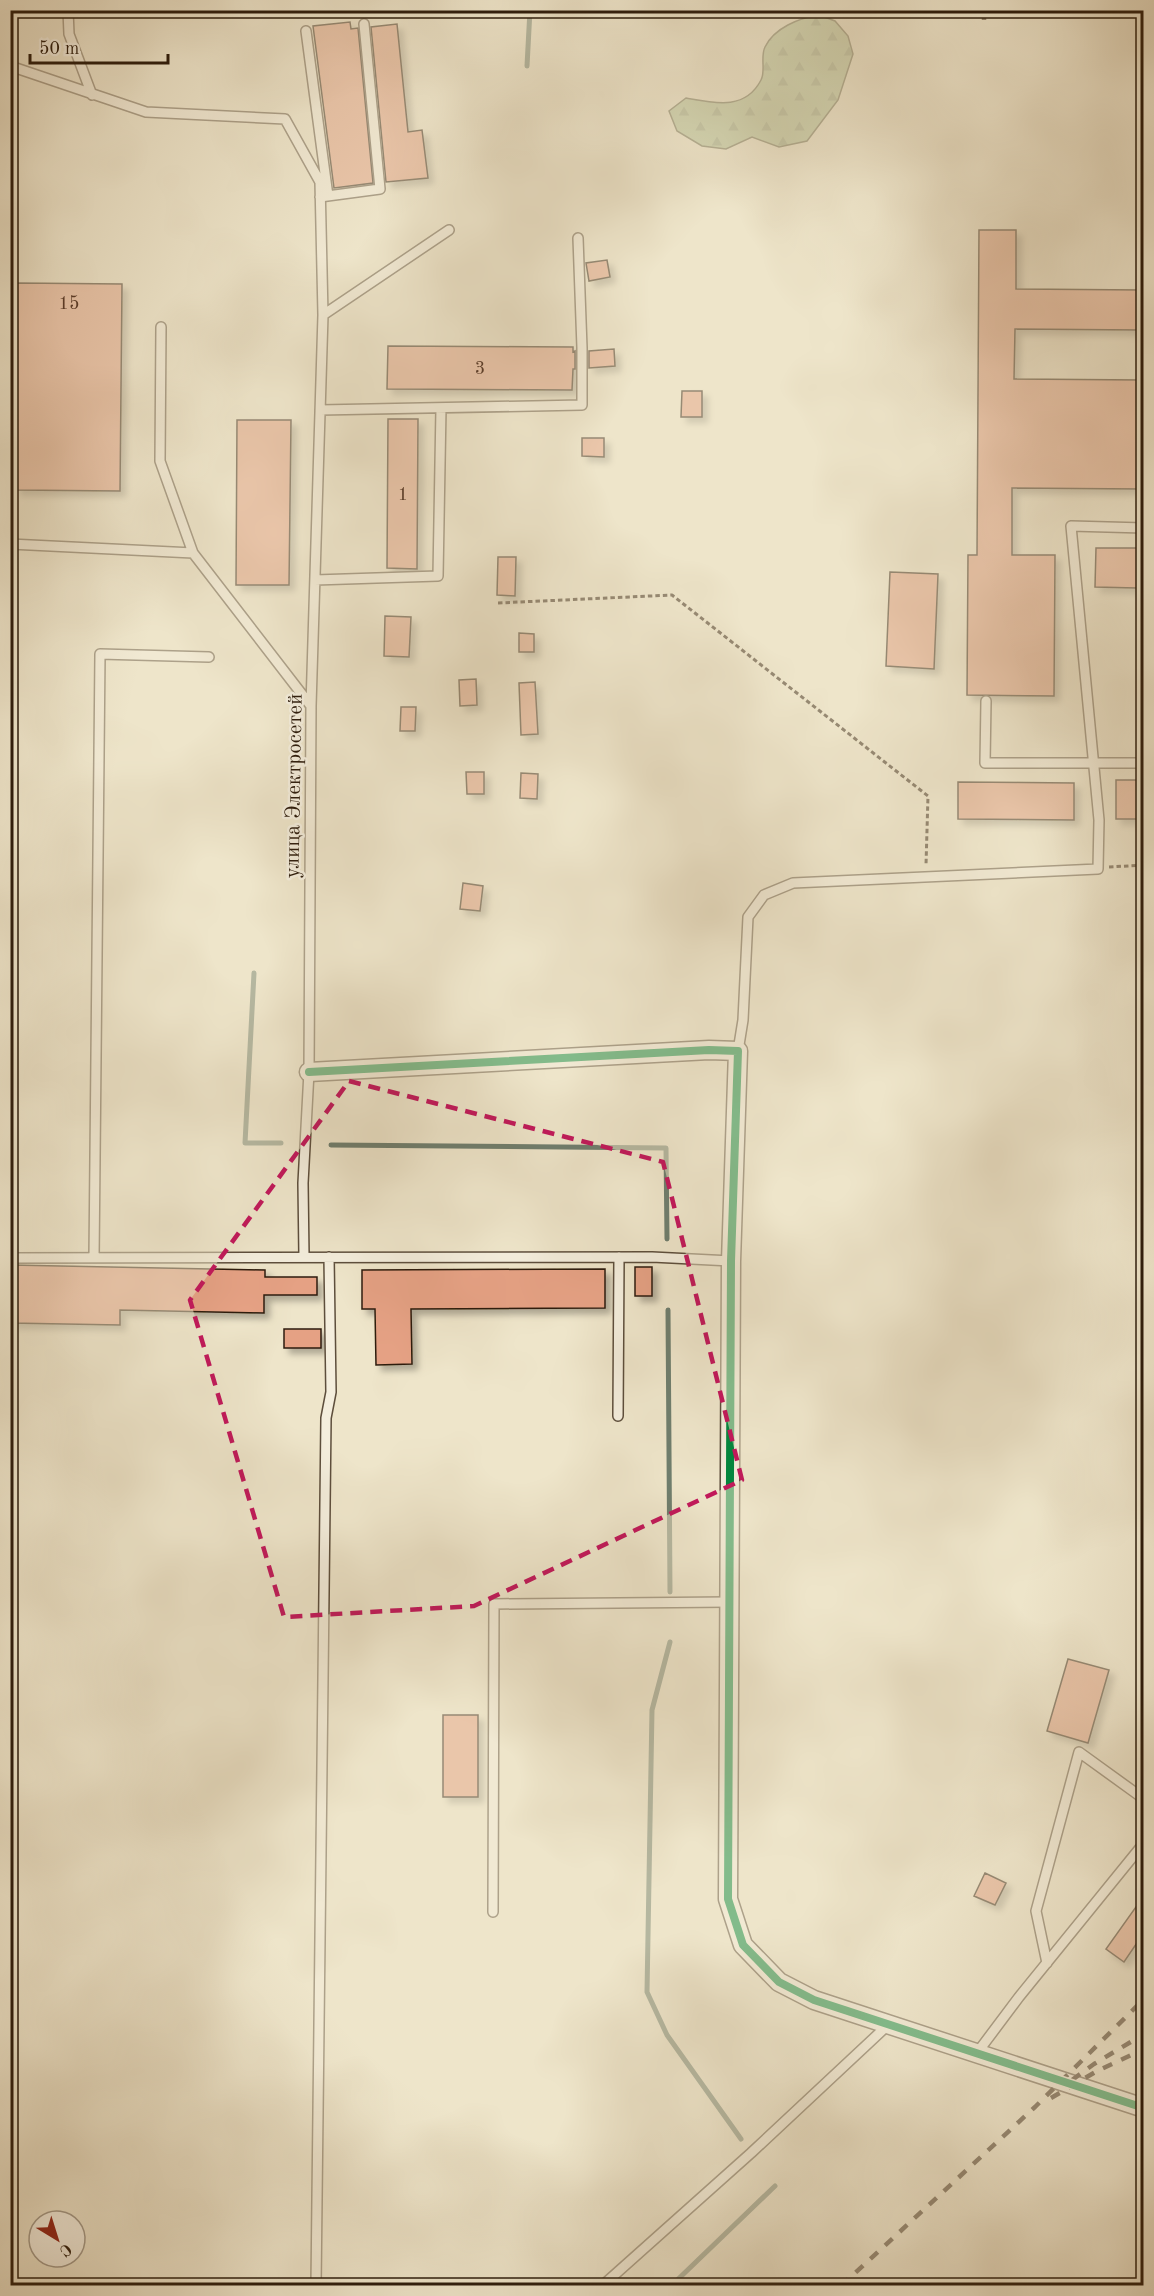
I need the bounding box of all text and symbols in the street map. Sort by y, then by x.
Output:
scale bar [30,27,168,65]
text: 50 m [39,40,79,58]
house number: 15 [59,295,79,313]
house number: 3 [475,360,485,378]
house number: 1 [398,486,408,504]
street label: улица Электросетей [282,693,307,879]
north arrow [27,2209,87,2269]
text: С [56,2240,74,2259]

